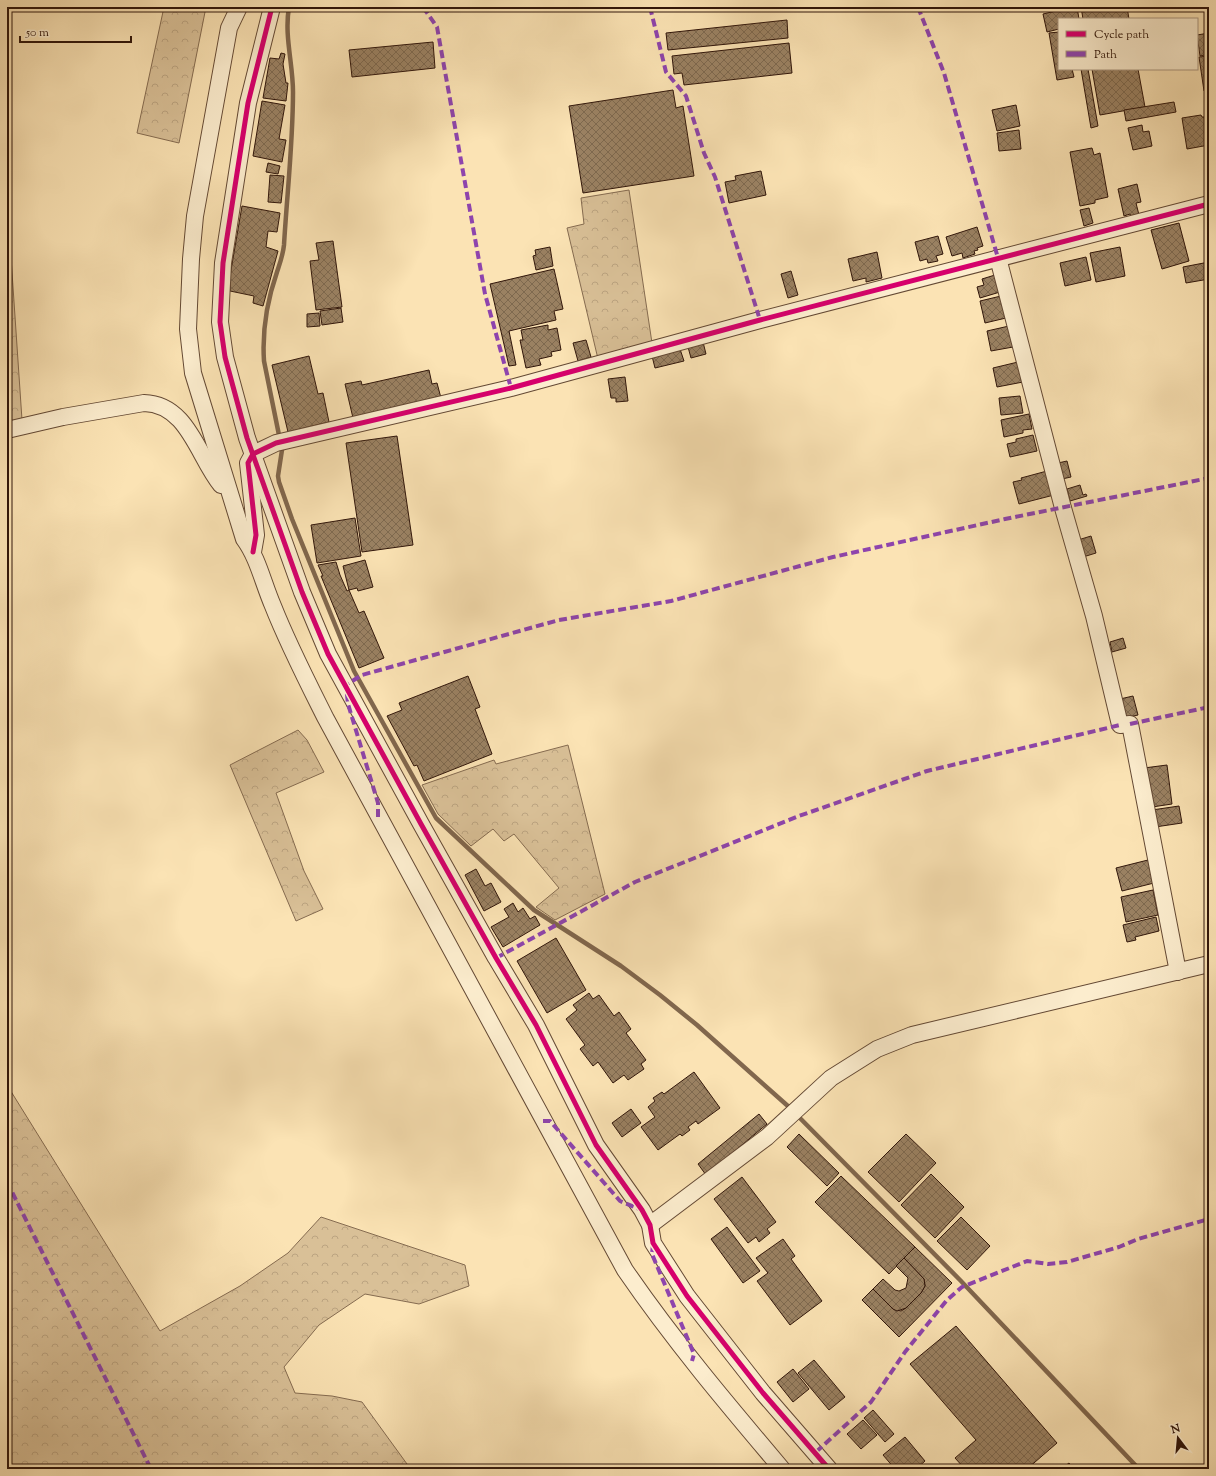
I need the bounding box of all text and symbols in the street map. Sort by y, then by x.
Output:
scale bar [20,18,131,44]
legend [1058,18,1198,70]
text: 50 m [25,24,49,42]
text: Cycle path [1094,26,1149,44]
text: Path [1094,46,1117,64]
north arrow [1158,1418,1198,1458]
text: N [1168,1420,1182,1439]

